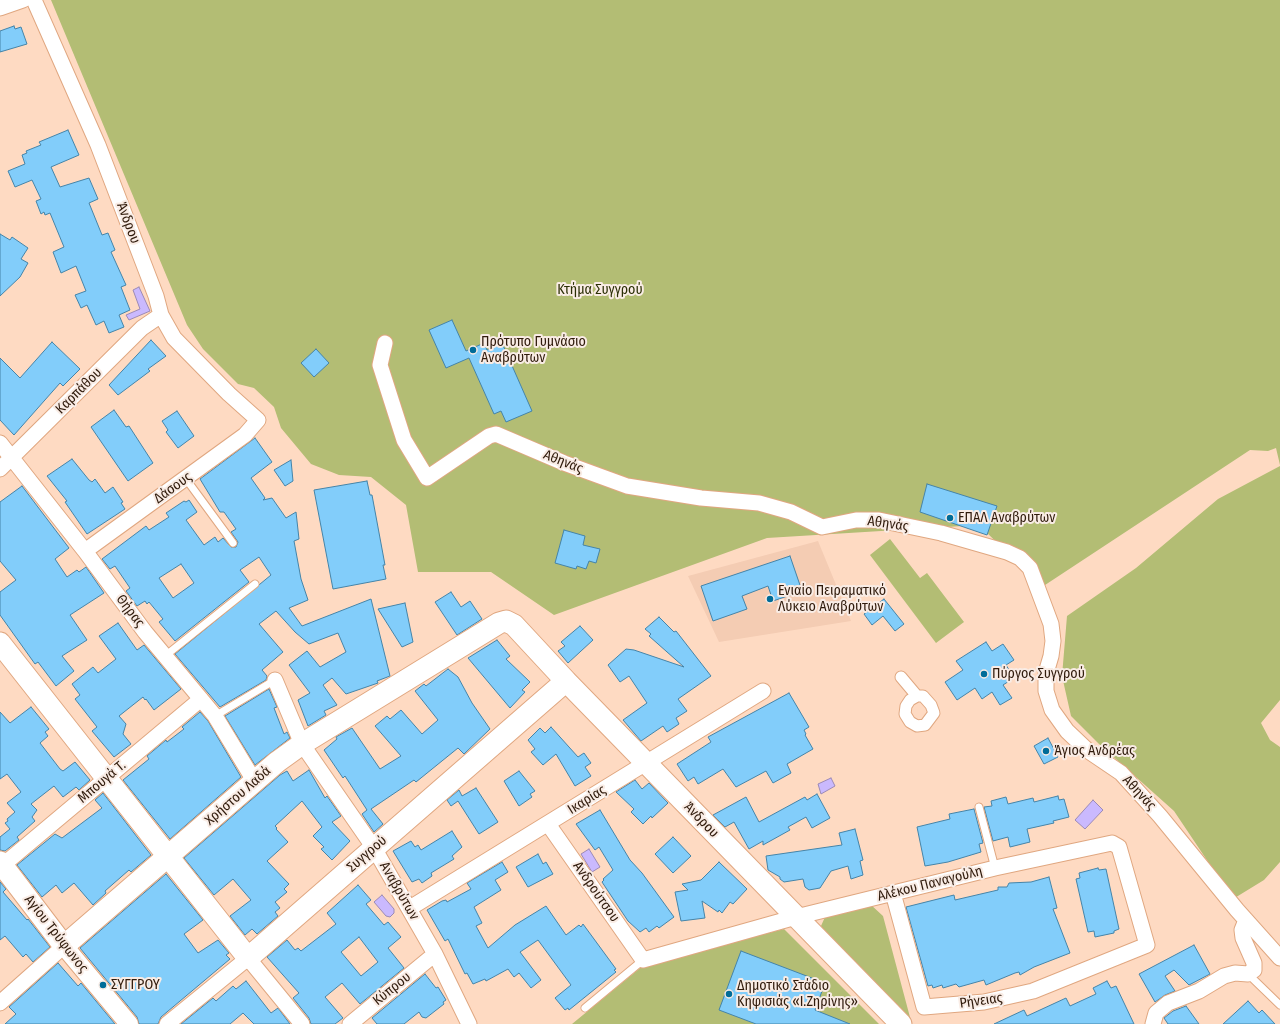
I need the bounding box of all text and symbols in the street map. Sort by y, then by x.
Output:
street label: Άνδρου [112,200,144,246]
park label: Κτήμα Συγγρού [557,282,643,298]
place label: Πρότυπο Γυμνάσιο Αναβρύτων [481,334,586,366]
marker: Πρότυπο Γυμνάσιο Αναβρύτων [468,345,478,355]
street label: Καρπάθου [52,364,106,418]
street label: Αθηνάς [541,446,585,478]
street label: Δάσους [151,469,195,507]
place label: ΕΠΑΛ Αναβρύτων [958,510,1055,526]
street label: Αθηνάς [866,513,910,535]
marker: ΕΠΑΛ Αναβρύτων [945,513,955,523]
place label: Ενιαίο Πειραματικό Λύκειο Αναβρύτων [778,583,886,616]
street label: Θήρας [112,591,148,631]
marker: Ενιαίο Πειραματικό Λύκειο Αναβρύτων [765,594,775,604]
place label: Πύργος Συγγρού [992,666,1085,682]
marker: Πύργος Συγγρού [979,669,989,679]
place label: Άγιος Ανδρέας [1054,743,1135,759]
marker: Άγιος Ανδρέας [1041,746,1051,756]
street label: Μπουγά Τ. [75,757,129,807]
street label: Χρήστου Λαδά [202,763,274,829]
street label: Αθηνάς [1119,772,1159,814]
street label: Ικαρίας [565,782,609,818]
street label: Άνδρου [680,799,722,841]
street label: Συγγρού [344,832,390,876]
street label: Αναβρύτων [376,859,422,923]
street label: Ανδρούτσου [569,859,623,925]
street label: Αλέκου Παναγούλη [876,863,984,905]
street label: Αγίου Τρύφωνος [21,892,91,976]
street label: Κύπρου [370,969,414,1009]
place label: ΣΥΓΓΡΟΥ [111,977,160,993]
place label: Δημοτικό Στάδιο Κηφισιάς «Ι.Ζηρίνης» [737,978,858,1010]
marker: ΣΥΓΓΡΟΥ [98,980,108,990]
marker: Δημοτικό Στάδιο Κηφισιάς «Ι.Ζηρίνης» [724,989,734,999]
street label: Ρήνειας [959,990,1003,1012]

